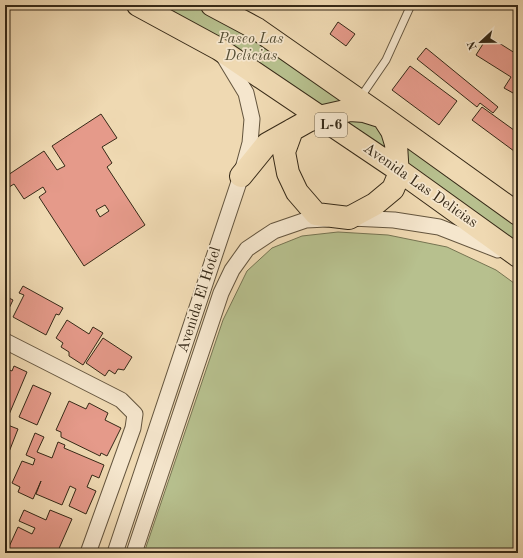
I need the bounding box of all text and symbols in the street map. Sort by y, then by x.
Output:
north arrow [461,22,501,62]
park label: Paseo Las Delicias [217,32,284,64]
text: N [466,39,480,51]
road number: L-6 [315,113,347,137]
street label: Avenida Las Delicias [360,141,480,231]
street label: Avenida El Hotel [176,245,224,355]

